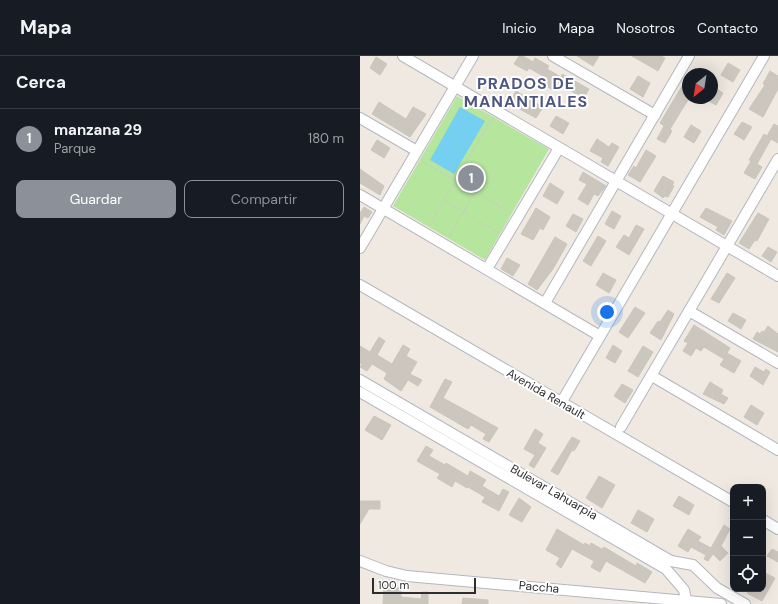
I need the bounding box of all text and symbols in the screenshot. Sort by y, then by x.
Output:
text: Mapa [20,15,72,40]
text: Inicio [502,19,537,37]
text: Mapa [559,19,594,37]
text: Nosotros [616,19,675,37]
text: Contacto [697,19,758,37]
north arrow [682,68,718,104]
text: Cerca [16,71,66,93]
district label: PRADOS DE MANANTIALES [464,73,588,112]
text: manzana 29 [54,120,142,140]
text: 1 [27,130,31,147]
text: 180 m [308,130,344,147]
text: Parque [54,140,96,157]
pin: 1 [458,163,484,193]
button: Guardar [16,180,176,218]
button: Compartir [184,180,344,218]
your location [597,302,617,322]
street label: Avenida Renault [504,365,589,423]
street label: Bulevar Lahuarpia [508,461,600,523]
map controls [730,484,766,592]
button: + [730,484,766,520]
button: − [730,520,766,556]
button: locate [730,556,766,592]
scale bar [372,576,476,595]
street label: Paccha [518,577,560,597]
text: 100 m [378,578,409,592]

